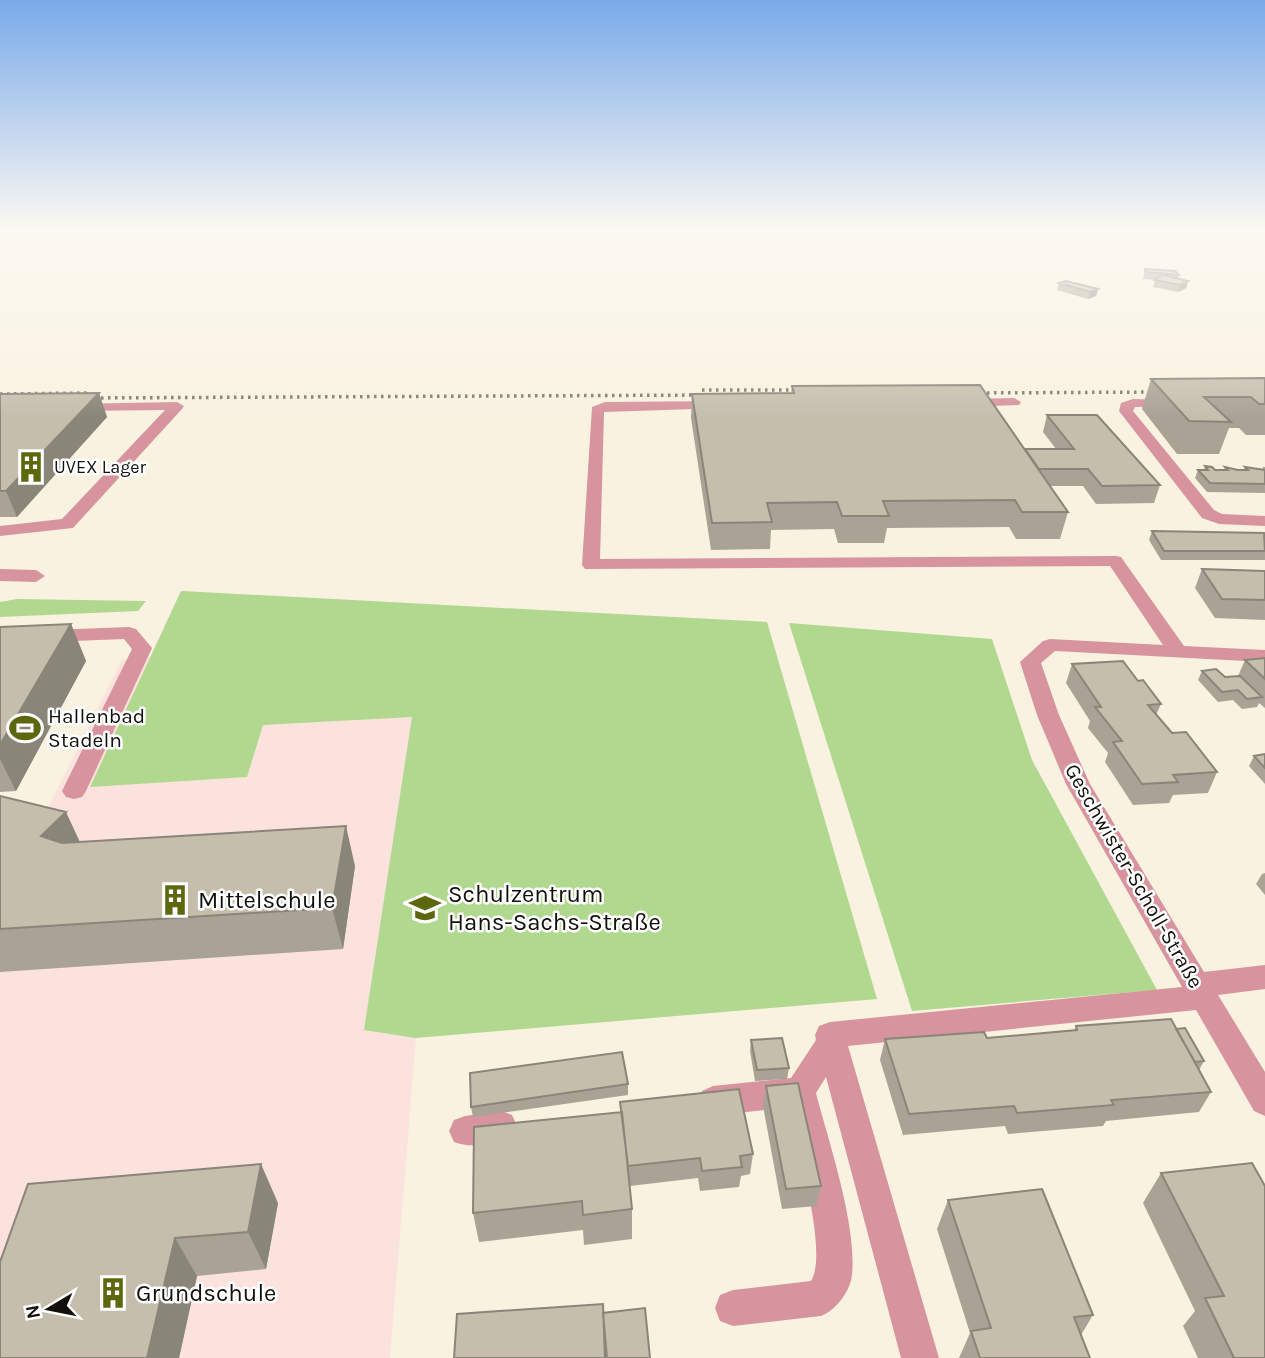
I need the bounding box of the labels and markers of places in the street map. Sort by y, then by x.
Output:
building icon: UVEX Lager [14,450,48,484]
place label: UVEX Lager [54,456,147,478]
place label: Hallenbad Stadeln [48,704,145,752]
sports icon: Hallenbad Stadeln [8,711,42,745]
place label: Schulzentrum Hans-Sachs-Straße [448,880,661,936]
building icon: Mittelschule [158,883,192,917]
place label: Mittelschule [198,886,336,914]
school or university icon: Schulzentrum Hans-Sachs-Straße [408,891,442,925]
building icon: Grundschule [96,1276,130,1310]
place label: Grundschule [136,1279,276,1307]

